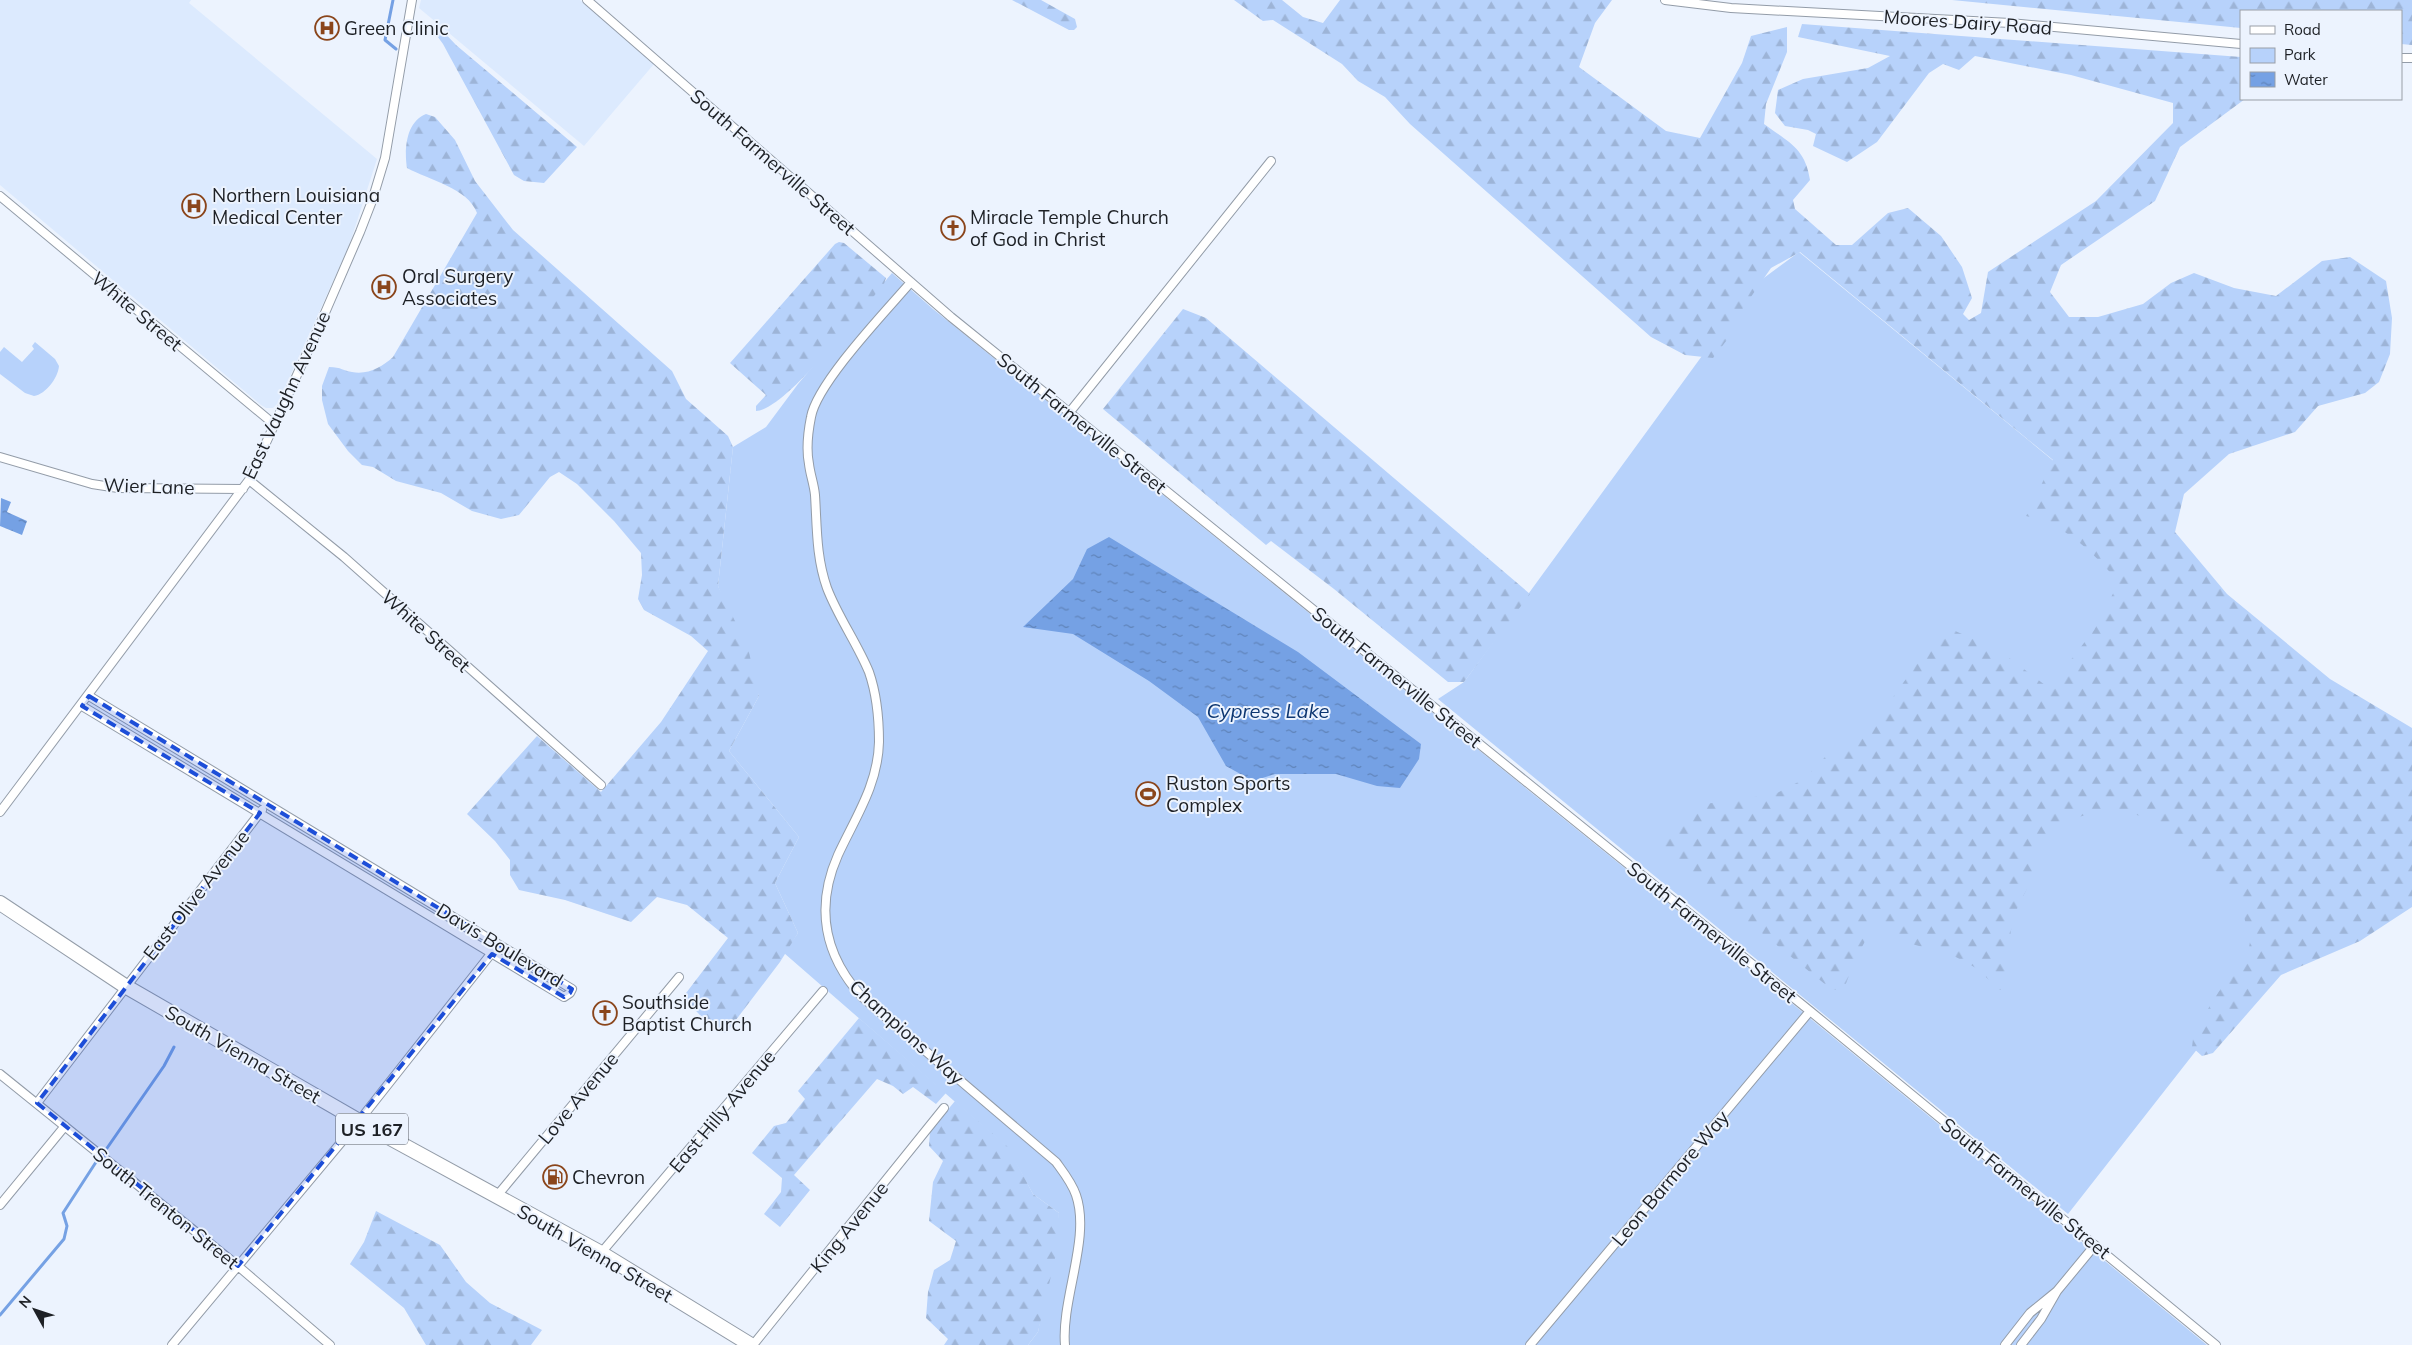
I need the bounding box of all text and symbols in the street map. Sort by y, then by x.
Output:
street label: Moores Dairy Road [1883,4,2053,40]
legend [2240,10,2402,100]
hospital icon: Green Clinic [314,15,340,41]
place label: Green Clinic [344,16,449,40]
text: Road [2284,20,2321,39]
text: Park [2284,45,2316,64]
text: Water [2284,70,2328,89]
street label: South Farmerville Street [686,84,861,240]
place label: Northern Louisiana Medical Center [212,183,380,229]
hospital icon: Northern Louisiana Medical Center [181,193,207,219]
place label: Miracle Temple Church of God in Christ [970,205,1169,251]
church icon: Miracle Temple Church of God in Christ [940,215,966,241]
place label: Oral Surgery Associates [402,264,513,310]
street label: White Street [87,266,188,356]
hospital icon: Oral Surgery Associates [371,274,397,300]
street label: East Vaughn Avenue [237,307,335,483]
street label: South Farmerville Street [992,347,1172,499]
street label: Wier Lane [103,472,195,500]
street label: White Street [377,585,476,677]
street label: South Farmerville Street [1307,601,1487,753]
water label: Cypress Lake [1207,698,1329,723]
place label: Ruston Sports Complex [1166,771,1291,817]
sports icon: Ruston Sports Complex [1135,781,1161,807]
street label: East Olive Avenue [138,825,254,965]
street label: South Farmerville Street [1622,856,1802,1008]
street label: Davis Boulevard [432,898,568,992]
street label: Champions Way [845,974,969,1090]
place label: Southside Baptist Church [622,990,752,1036]
street label: South Vienna Street [161,1000,325,1108]
church icon: Southside Baptist Church [592,1000,618,1026]
street label: East Hilly Avenue [664,1045,780,1177]
street label: Love Avenue [533,1047,623,1149]
street label: Leon Barmore Way [1606,1105,1734,1251]
street label: South Farmerville Street [1936,1112,2116,1264]
road number: US 167 [336,1114,408,1144]
street label: South Trenton Street [88,1142,244,1274]
fuel station icon: Chevron [542,1164,568,1190]
place label: Chevron [572,1165,645,1189]
street label: King Avenue [805,1177,893,1277]
street label: South Vienna Street [513,1199,677,1307]
north arrow [10,1285,60,1335]
text: N [15,1292,35,1311]

